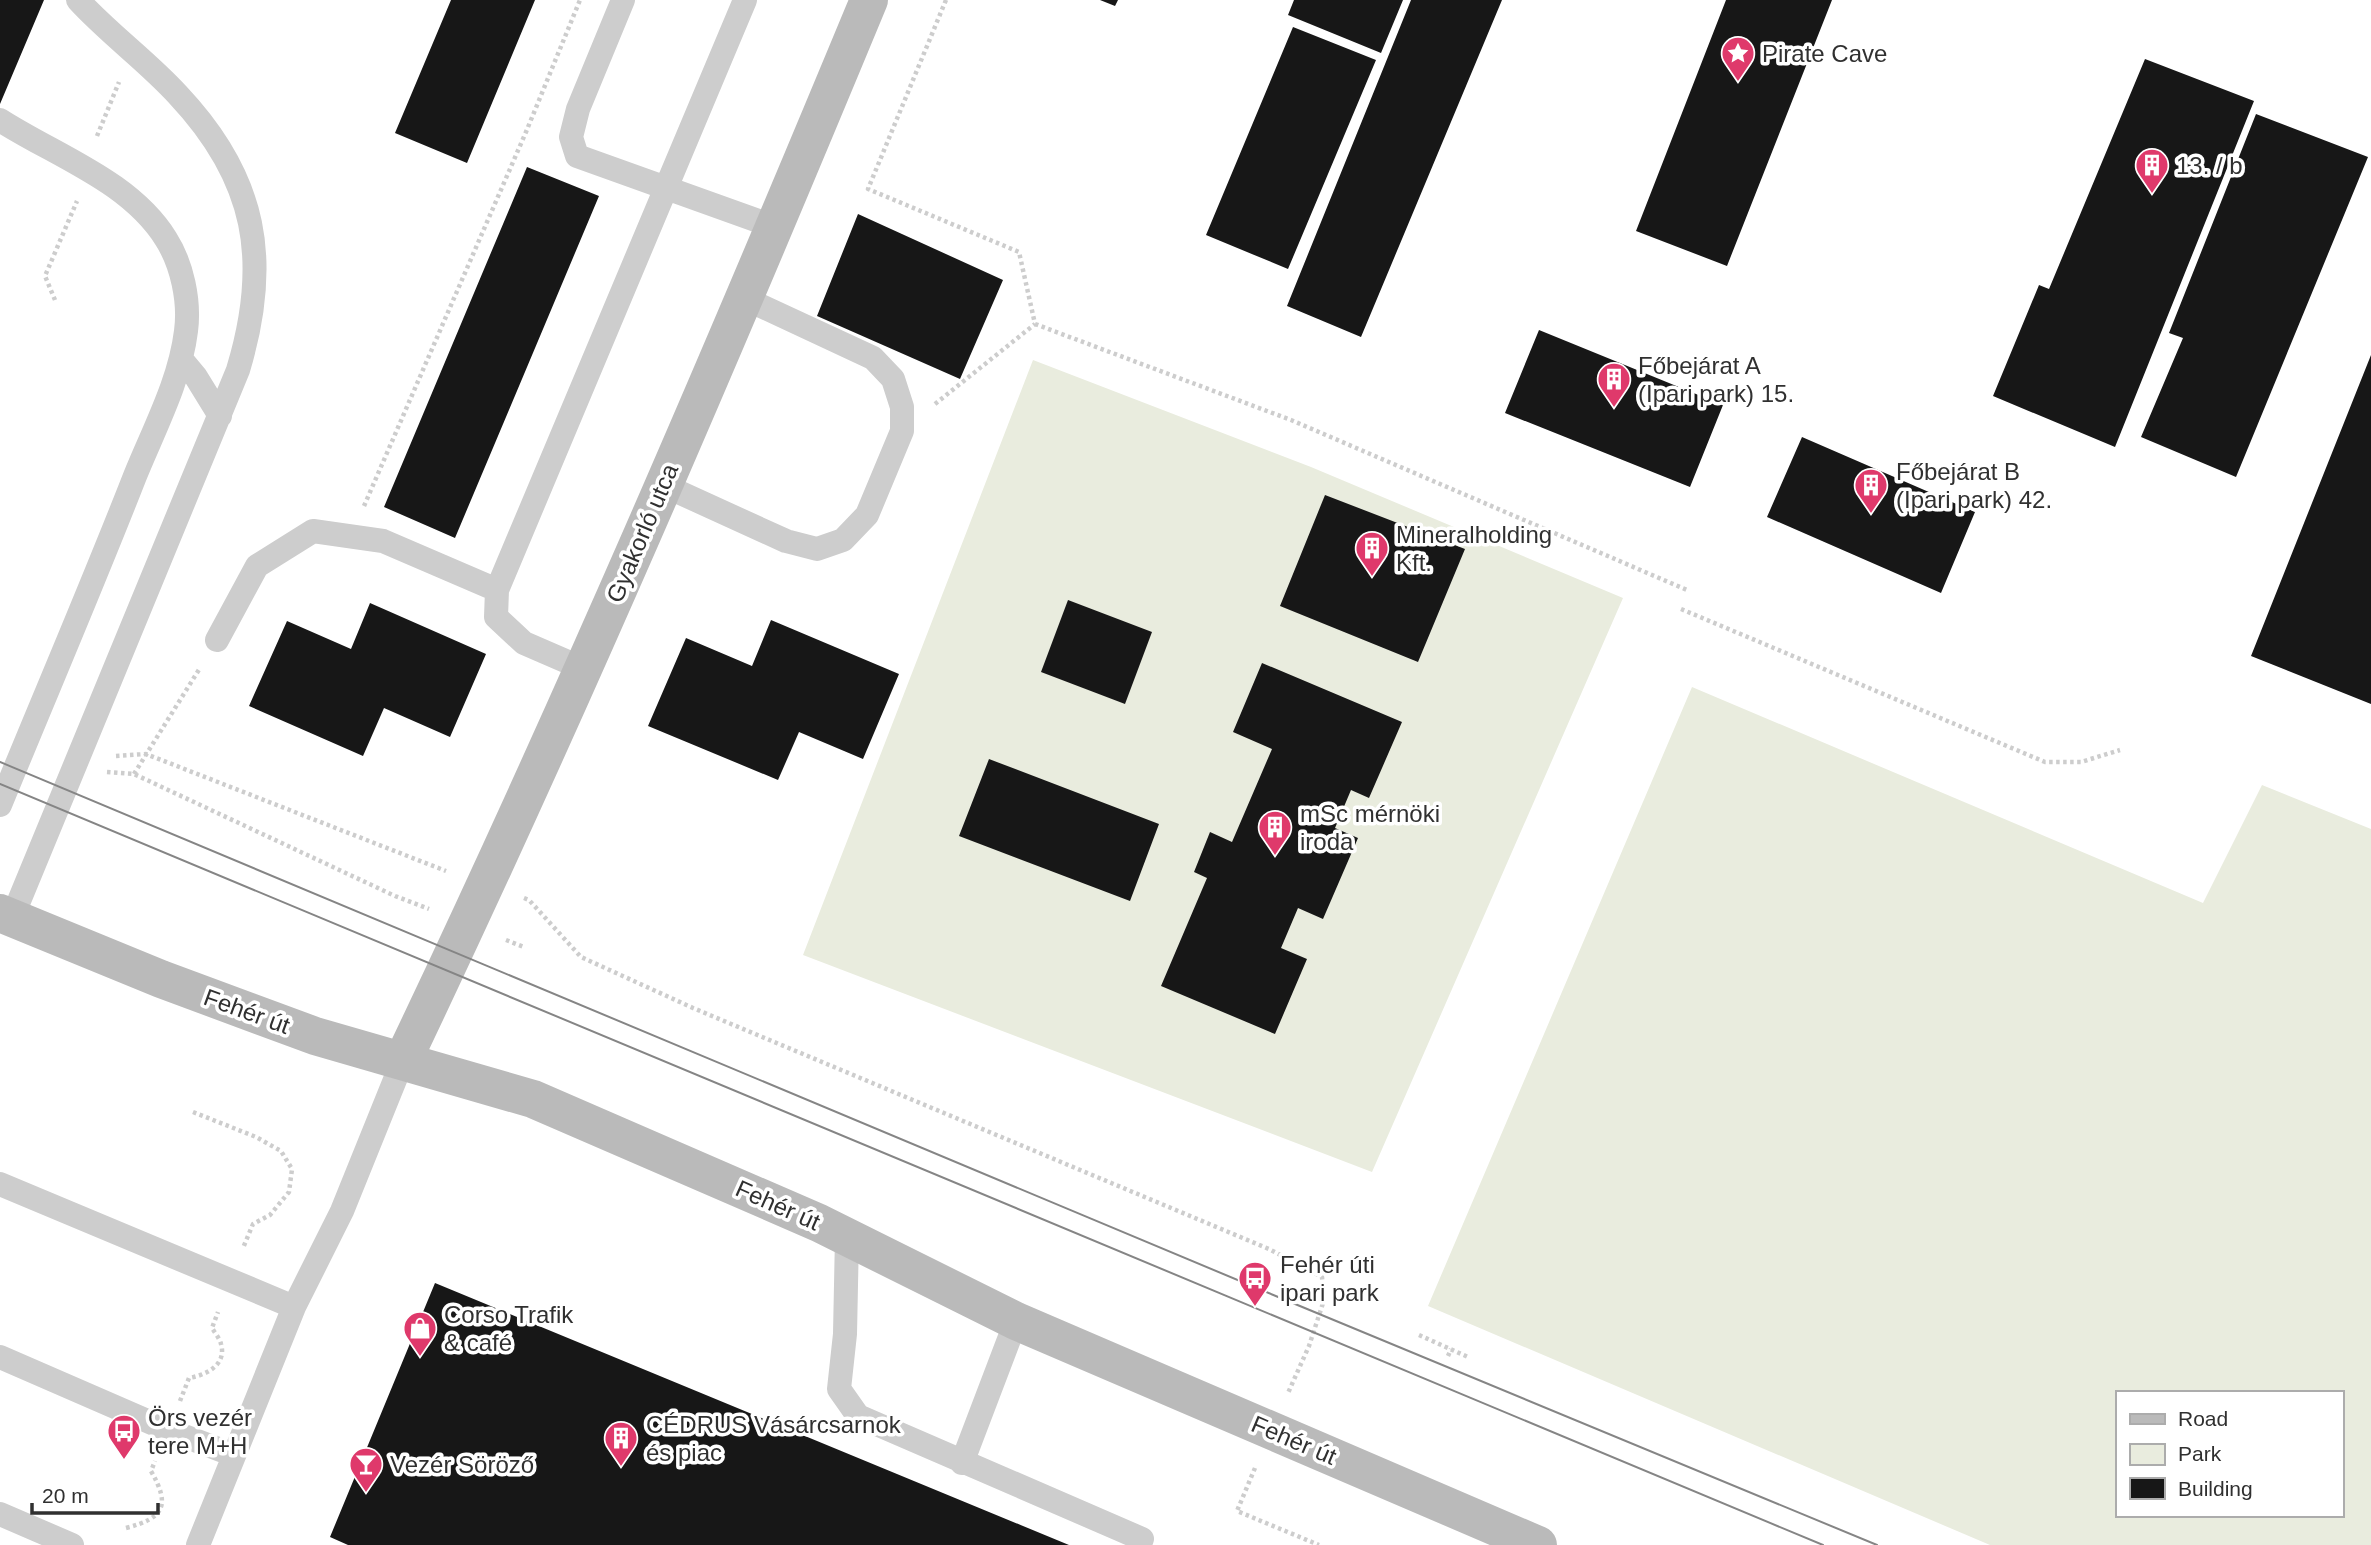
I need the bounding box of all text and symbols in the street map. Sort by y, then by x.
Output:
place icon: Pirate Cave [1719,34,1757,83]
place label: Pirate Cave [1762,40,1887,67]
building icon: 13. / b [2133,146,2171,195]
place label: 13. / b [2176,152,2243,179]
place label: Főbejárat A (Ipari park) 15. [1638,352,1794,407]
building icon: Főbejárat A (Ipari park) 15. [1595,360,1633,409]
place label: Főbejárat B (Ipari park) 42. [1896,458,2052,513]
street label: Gyakorló utca [601,459,684,606]
building icon: Főbejárat B (Ipari park) 42. [1852,466,1890,515]
place label: Mineralholding Kft. [1396,521,1552,576]
building icon: Mineralholding Kft. [1353,529,1391,578]
place label: mSc mérnöki iroda [1300,800,1440,855]
building icon: mSc mérnöki iroda [1256,808,1294,857]
street label: Fehér út [200,983,294,1039]
street label: Fehér út [732,1174,825,1236]
place label: Fehér úti ipari park [1280,1251,1380,1306]
bus stop icon: Fehér úti ipari park [1236,1259,1274,1308]
place label: Corso Trafik & café [444,1301,574,1356]
shop icon: Corso Trafik & café [401,1309,439,1358]
legend [2116,1391,2343,1517]
place label: Örs vezér tere M+H [148,1404,252,1459]
text: Road [2178,1407,2228,1430]
street label: Fehér út [1248,1410,1341,1470]
place label: CÉDRUS Vásárcsarnok és piac [646,1411,902,1466]
bus stop icon: Örs vezér tere M+H [105,1412,143,1461]
building icon: CÉDRUS Vásárcsarnok és piac [602,1419,640,1468]
text: Park [2178,1442,2222,1465]
bar icon: Vezér Söröző [347,1445,385,1494]
place label: Vezér Söröző [390,1451,534,1478]
scale bar [32,1472,158,1516]
text: Building [2178,1477,2253,1500]
text: 20 m [42,1484,89,1507]

